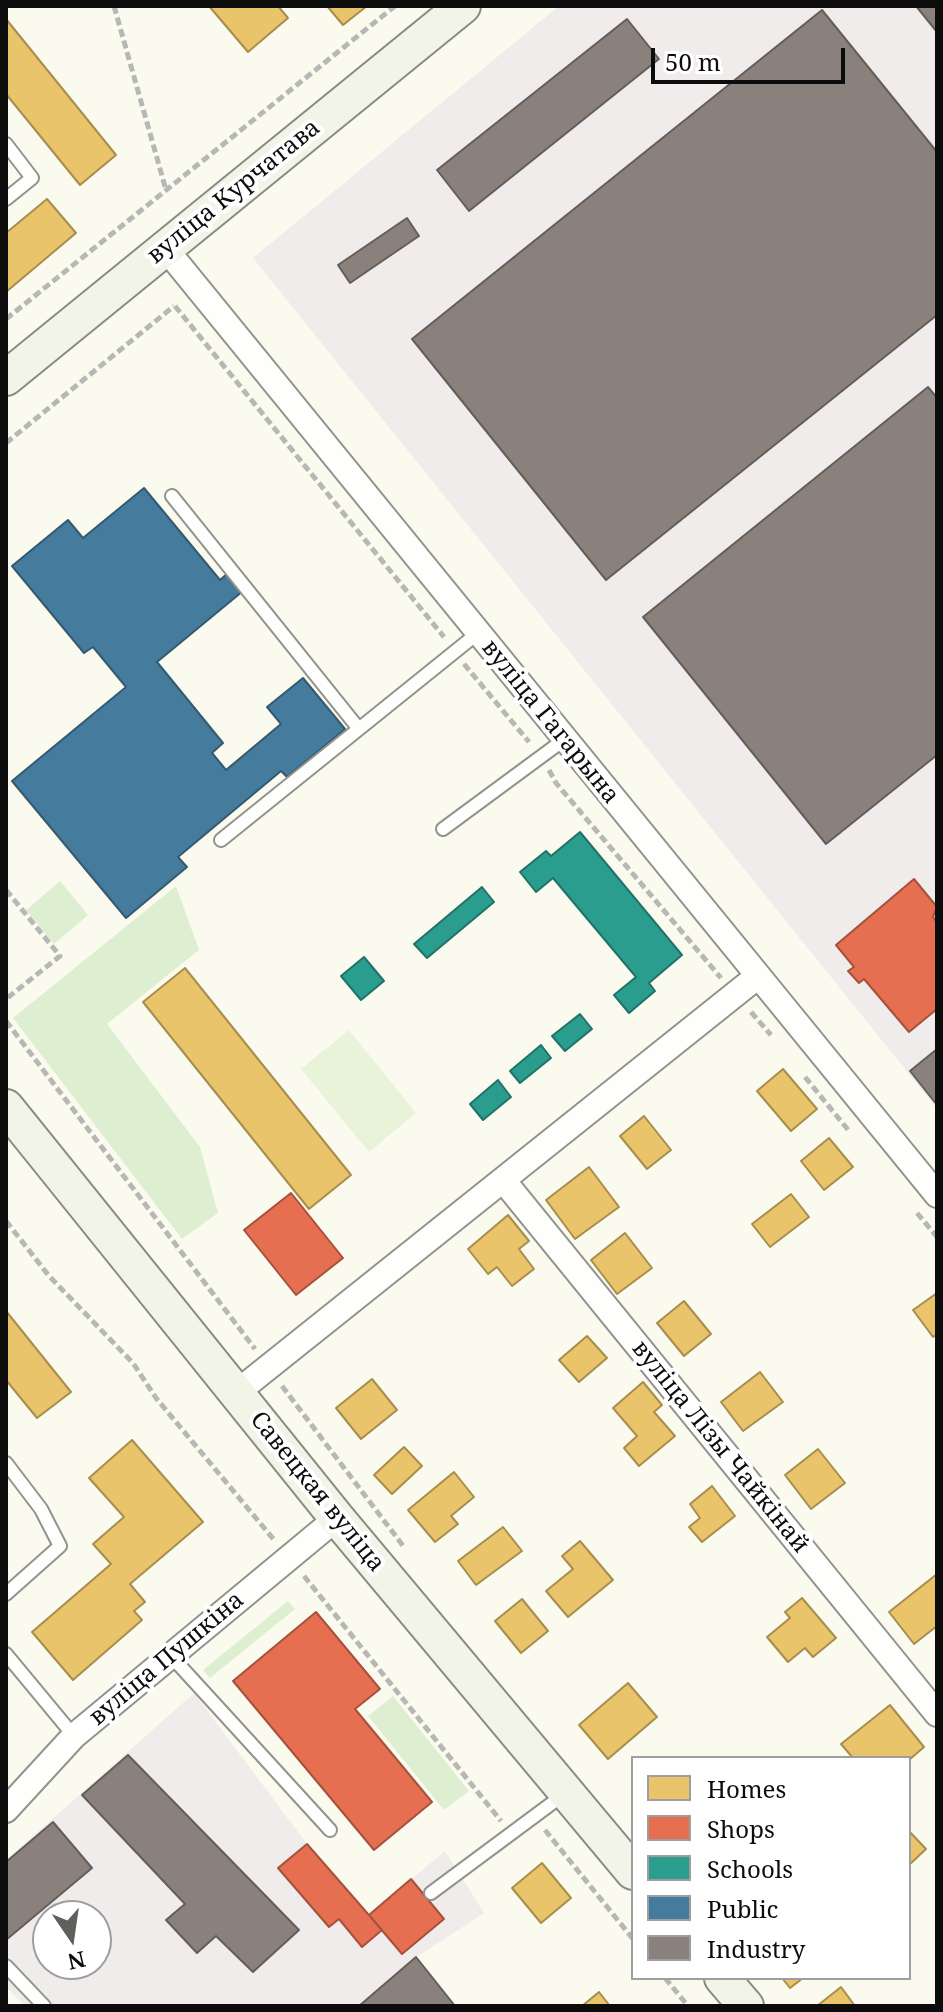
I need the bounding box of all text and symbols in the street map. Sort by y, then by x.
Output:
scale bar [655,32,849,82]
text: 50 m [665,45,721,78]
street label: вуліца Курчатава [142,114,326,270]
street label: вуліца Гагарына [475,634,625,810]
street label: вуліца Лізы Чайкінай [625,1335,815,1559]
street label: Савецкая вуліца [244,1406,390,1578]
street label: вуліца Пушкіна [84,1586,250,1732]
legend [631,1756,911,1980]
text: Homes [707,1772,786,1805]
text: Shops [707,1812,775,1845]
text: Schools [707,1852,793,1885]
text: Public [707,1892,778,1925]
north arrow [32,1900,112,1980]
text: Industry [707,1932,805,1965]
text: N [65,1945,89,1978]

